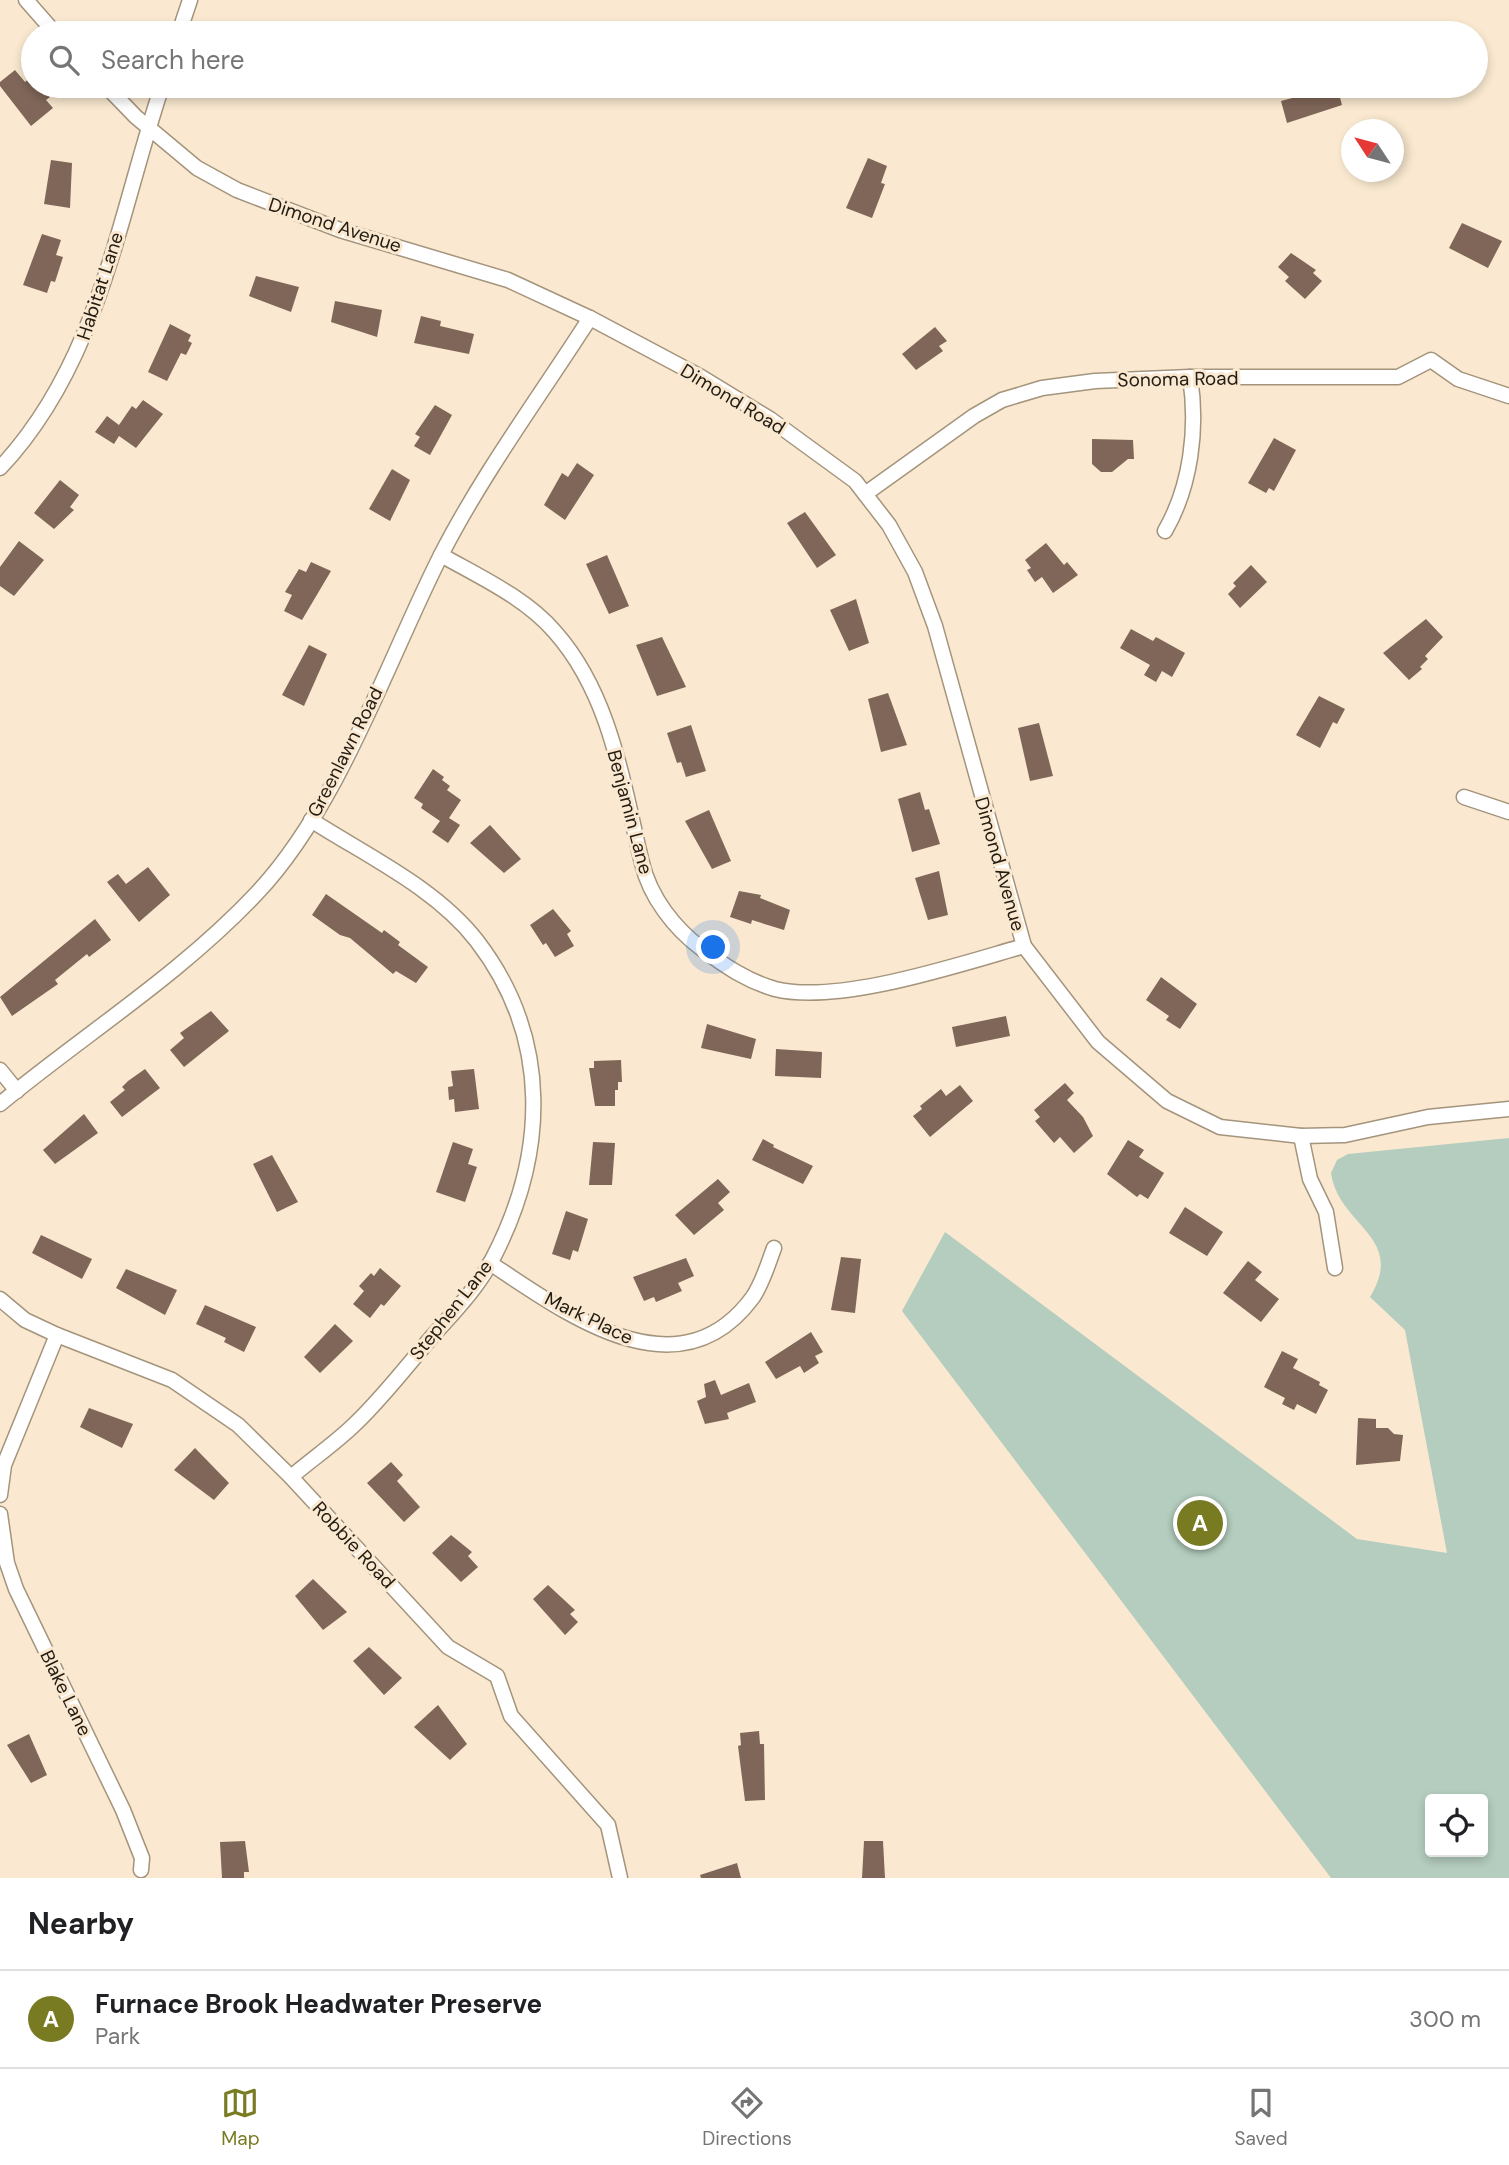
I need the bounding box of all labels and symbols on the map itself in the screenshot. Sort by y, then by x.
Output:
north arrow [1341,119,1404,182]
street label: Dimond Avenue [265,192,405,258]
street label: Habitat Lane [71,229,129,343]
street label: Dimond Road [676,358,790,440]
street label: Sonoma Road [1117,365,1239,393]
street label: Greenlawn Road [301,683,389,821]
street label: Benjamin Lane [601,747,659,877]
street label: Dimond Avenue [969,794,1031,934]
your location [696,930,730,964]
street label: Stephen Lane [404,1255,498,1365]
street label: Mark Place [541,1286,637,1350]
street label: Robbie Road [307,1496,401,1594]
pin: A [1177,1497,1223,1549]
street label: Blake Lane [34,1646,98,1740]

